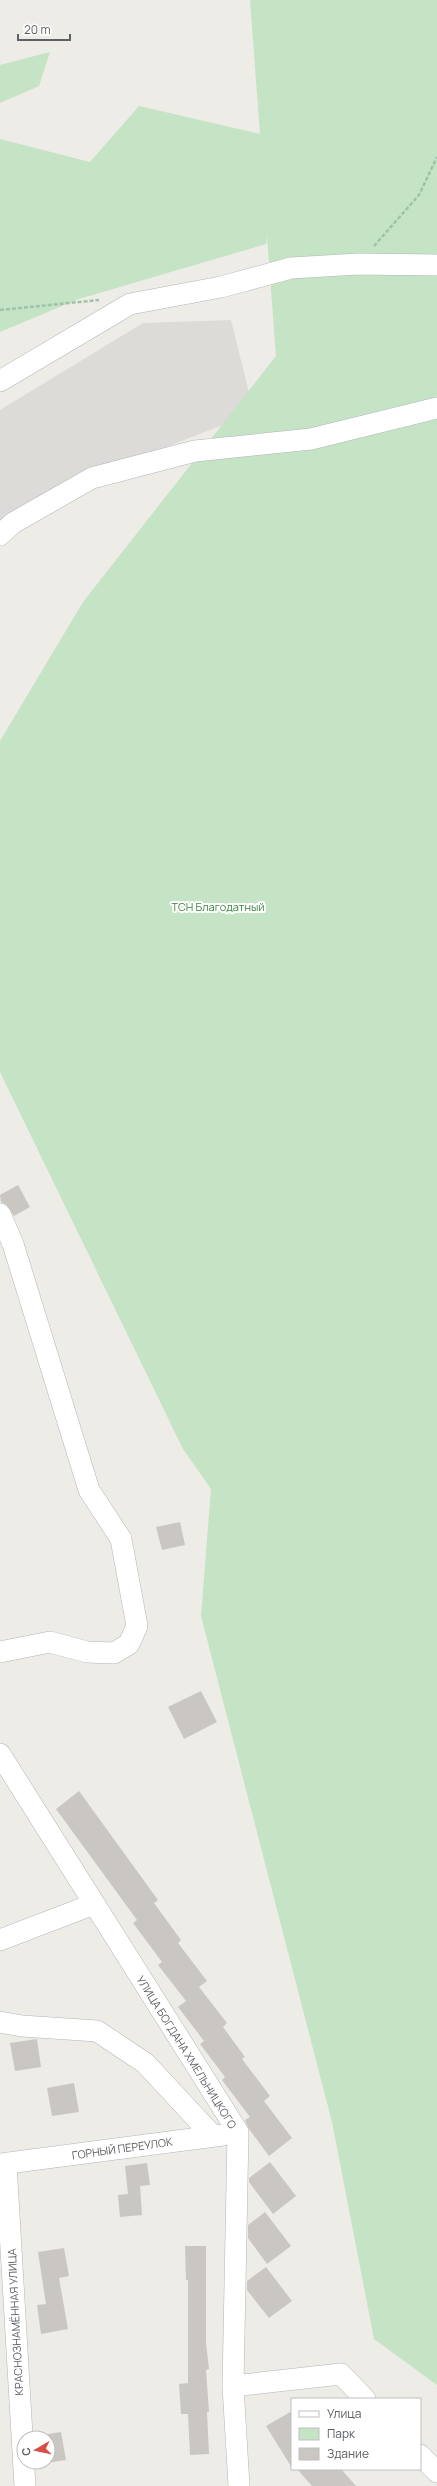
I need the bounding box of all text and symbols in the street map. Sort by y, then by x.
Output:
scale bar [18,16,70,42]
text: 20 m [24,21,51,38]
park label: ТСН Благодатный [171,899,265,914]
street label: УЛИЦА БОГДАНА ХМЕЛЬНИЦКОГО [134,1973,240,2131]
street label: ГОРНЫЙ ПЕРЕУЛОК [71,2133,174,2162]
street label: КРАСНОЗНАМЁННАЯ УЛИЦА [4,2248,26,2396]
legend [291,2398,421,2470]
text: Улица [327,2405,361,2422]
text: Парк [327,2425,356,2442]
north arrow [16,2430,56,2470]
text: Здание [327,2445,369,2462]
text: С [18,2446,34,2457]

